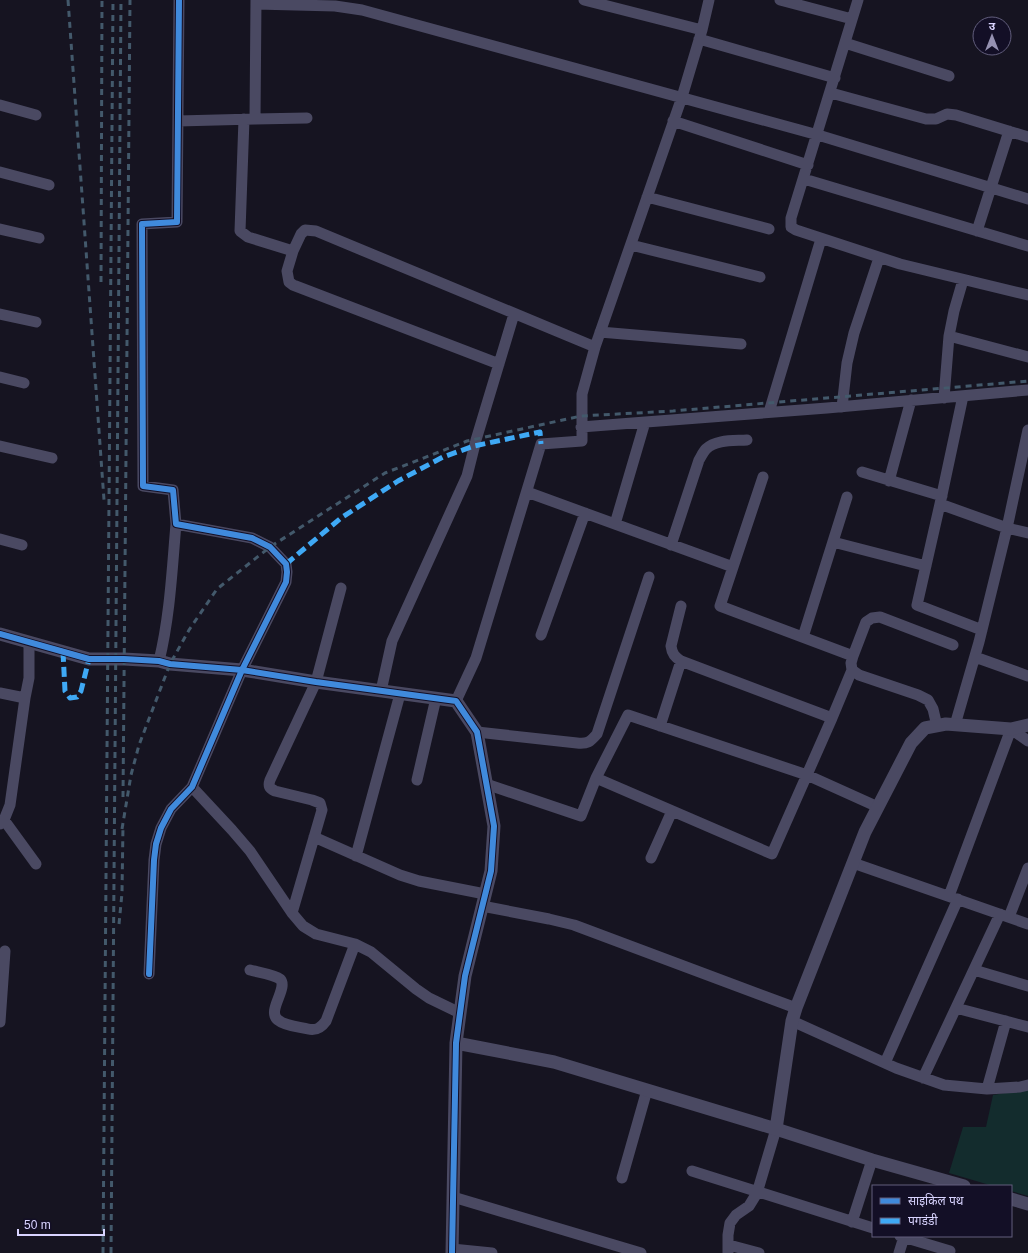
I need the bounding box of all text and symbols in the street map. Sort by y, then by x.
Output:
north arrow [972,16,1012,56]
text: उ [989,20,996,32]
legend [872,1185,1012,1237]
text: साइकिल पथ [908,1193,964,1208]
scale bar [18,1211,104,1237]
text: पगडंडी [908,1213,938,1228]
text: 50 m [24,1218,51,1232]

